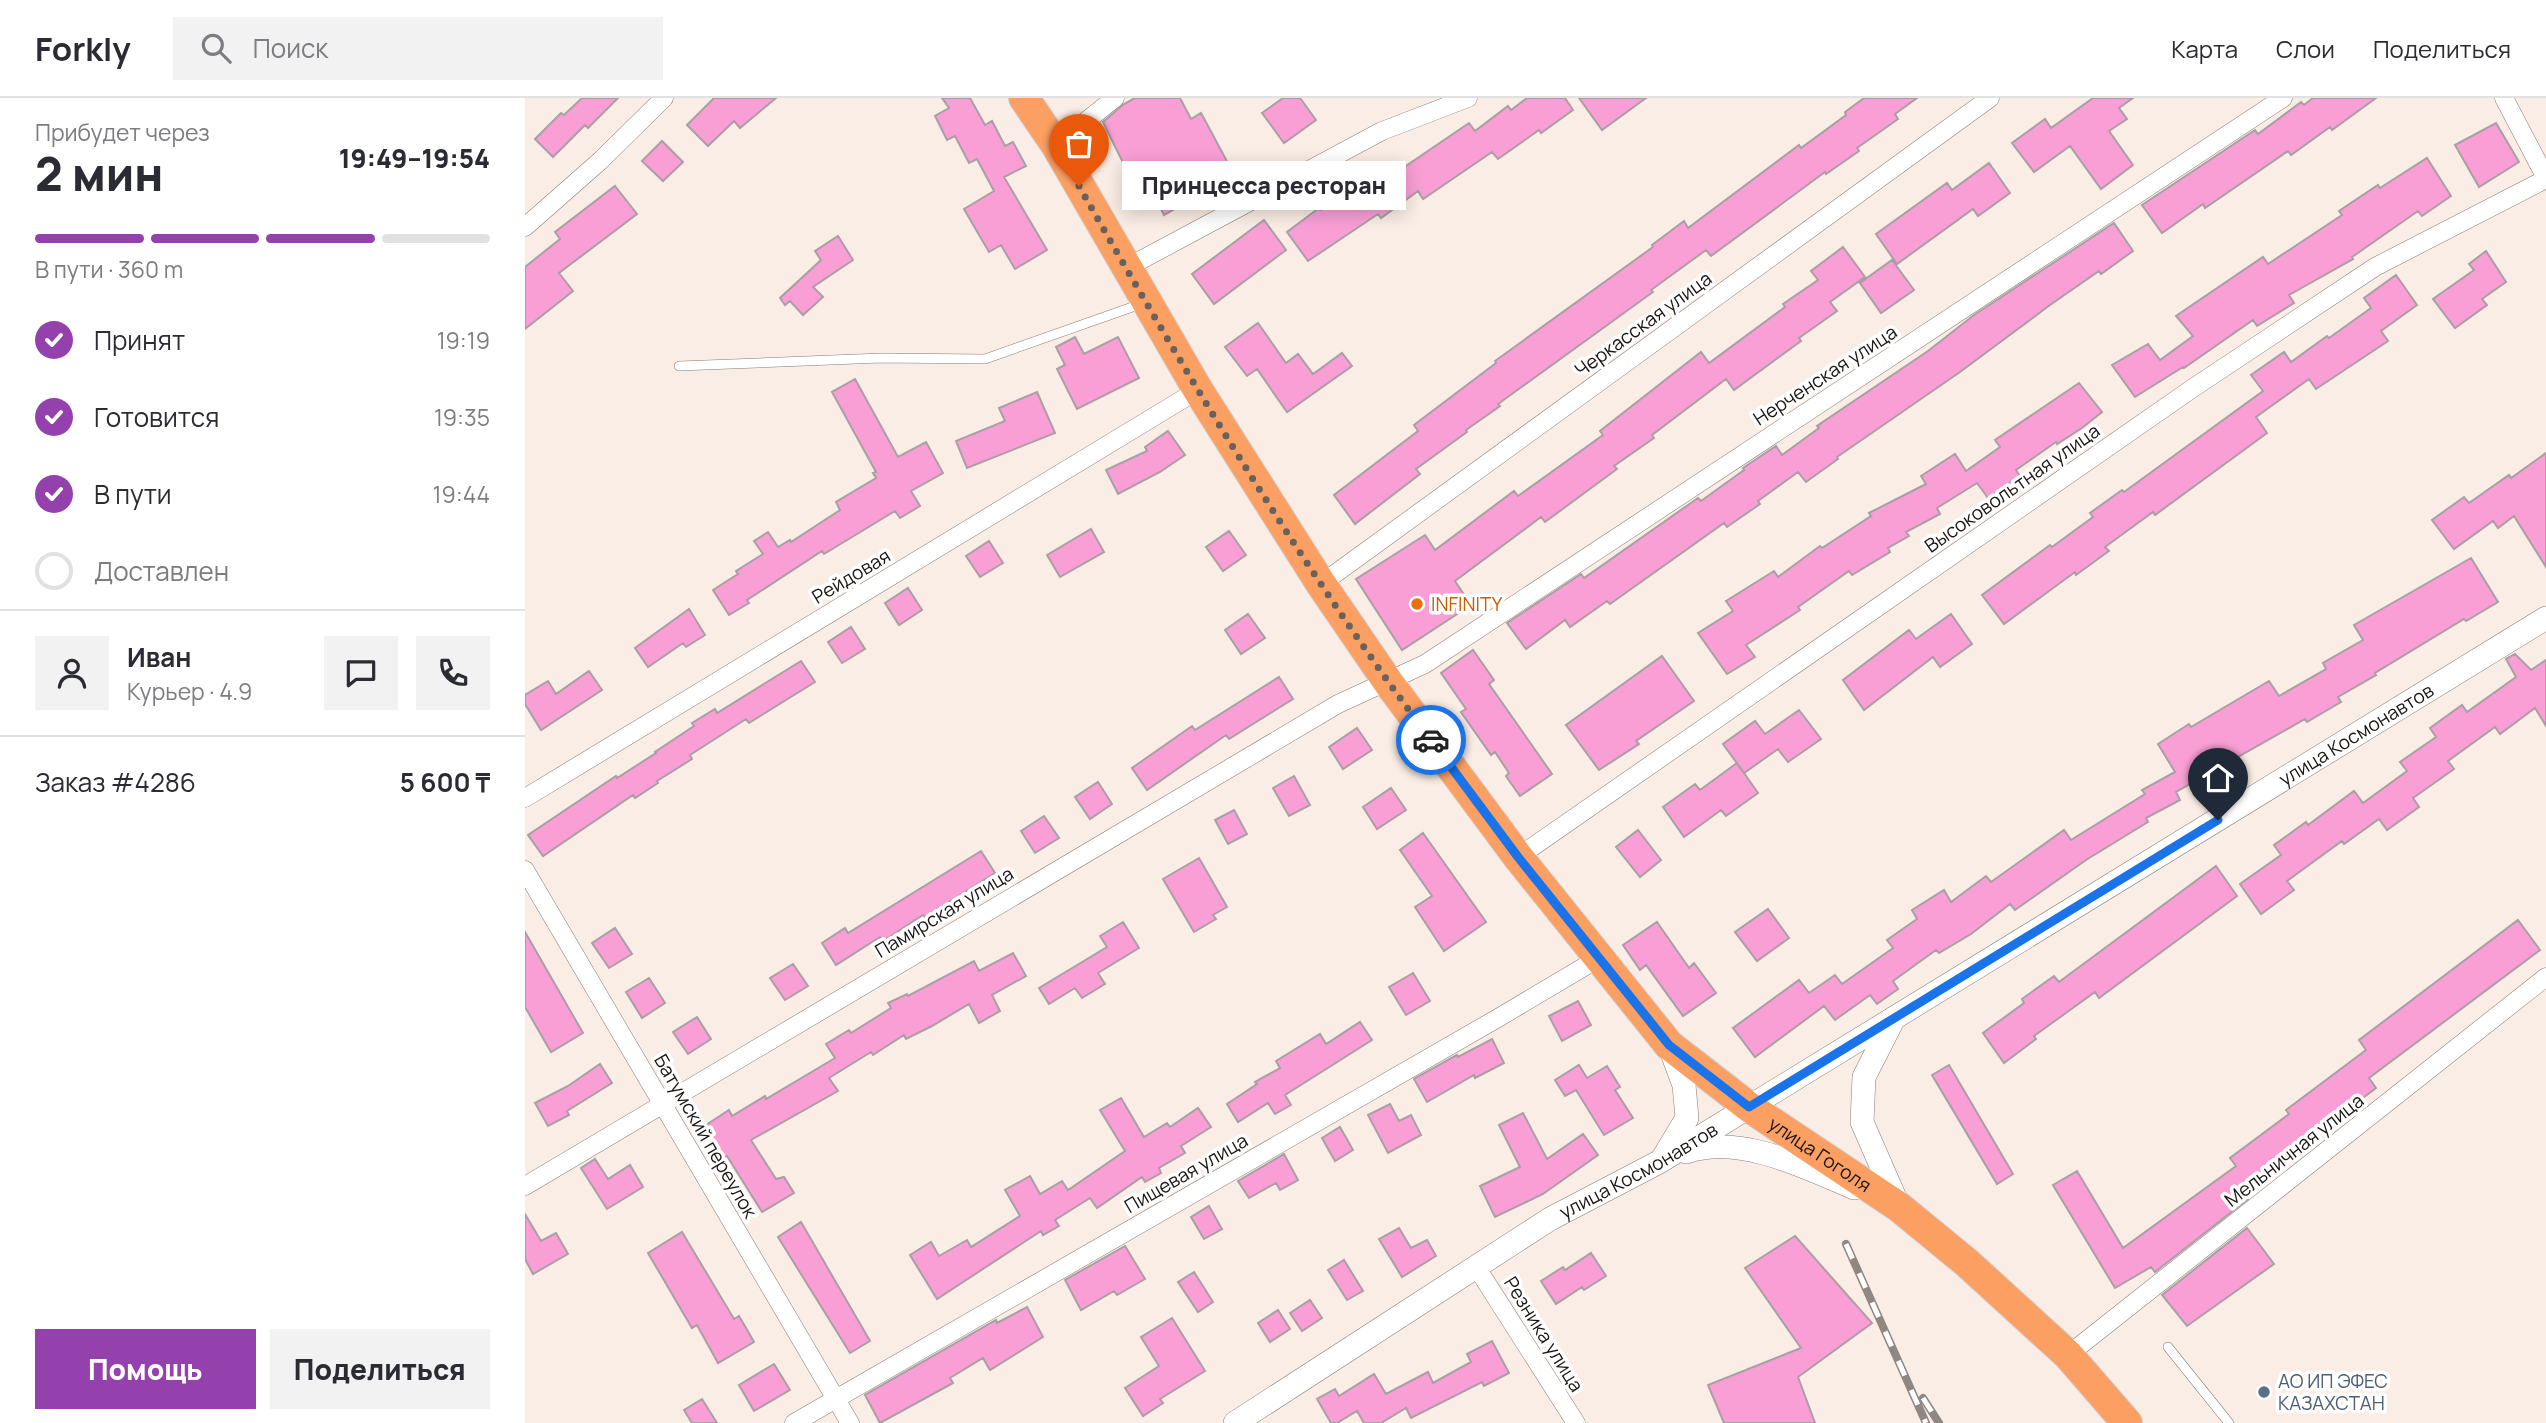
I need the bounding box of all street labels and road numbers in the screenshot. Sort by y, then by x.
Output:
street label: Черкасская улица [1569,265,1717,383]
street label: Нерченская улица [1748,319,1902,431]
street label: Высоковольтная улица [1919,418,2105,558]
street label: Рейдовая [807,542,895,610]
street label: улица Космонавтов [2274,677,2438,792]
street label: Памирская улица [870,860,1018,964]
street label: Батумский переулок [648,1049,764,1223]
street label: Мельничная улица [2219,1087,2369,1213]
street label: улица Гоголя [1763,1111,1876,1198]
street label: улица Космонавтов [1555,1116,1722,1225]
street label: Пищевая улица [1120,1127,1252,1219]
street label: Резника улица [1498,1271,1590,1397]

